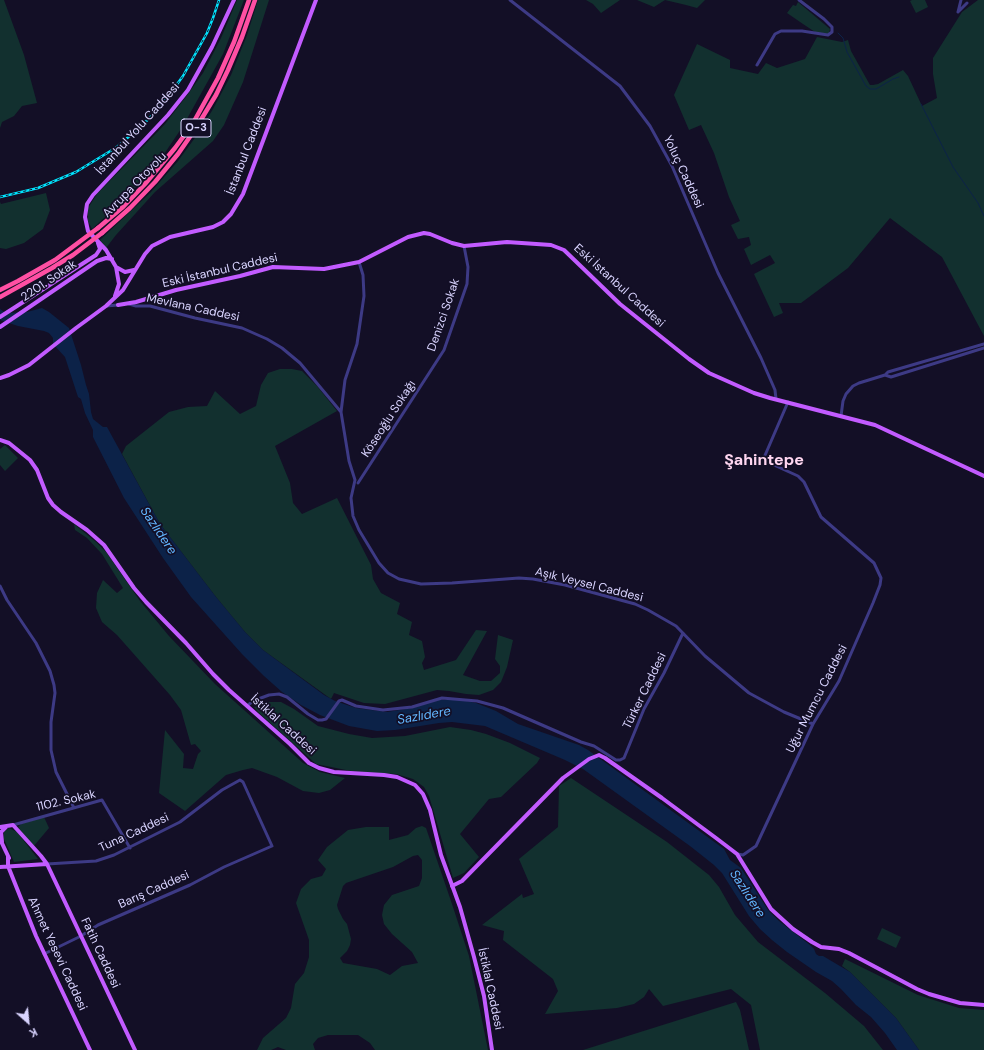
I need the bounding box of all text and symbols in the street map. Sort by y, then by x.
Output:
street label: İstanbul Yolu Caddesi [93,80,183,178]
street label: İstanbul Caddesi [224,105,270,197]
road number: O-3 [181,119,211,137]
street label: Yoluç Caddesi [660,133,706,211]
street label: Avrupa Otoyolu [100,149,170,221]
street label: Eski İstanbul Caddesi [570,241,668,331]
street label: Eski İstanbul Caddesi [161,251,279,291]
street label: 2201. Sokak [18,257,80,305]
street label: Denizci Sokak [425,277,463,353]
street label: Mevlana Caddesi [145,291,241,325]
street label: Köseoğlu Sokağı [359,378,419,460]
district label: Şahintepe [724,451,804,471]
water label: Sazlıdere [136,504,180,558]
street label: Aşık Veysel Caddesi [534,565,644,605]
street label: Uğur Mumcu Caddesi [783,642,851,756]
street label: Türker Caddesi [620,650,670,732]
street label: İstiklal Caddesi [247,692,319,758]
water label: Sazlıdere [396,704,452,728]
street label: 1102. Sokak [35,787,97,815]
street label: Tuna Caddesi [97,811,171,855]
water label: Sazlıdere [726,867,768,921]
street label: Barış Caddesi [116,868,192,912]
street label: Ahmet Yesevi Caddesi [24,895,90,1013]
street label: Fatih Caddesi [77,916,123,990]
street label: İstiklal Caddesi [474,947,506,1031]
north arrow [8,1002,48,1042]
text: K [27,1025,40,1041]

